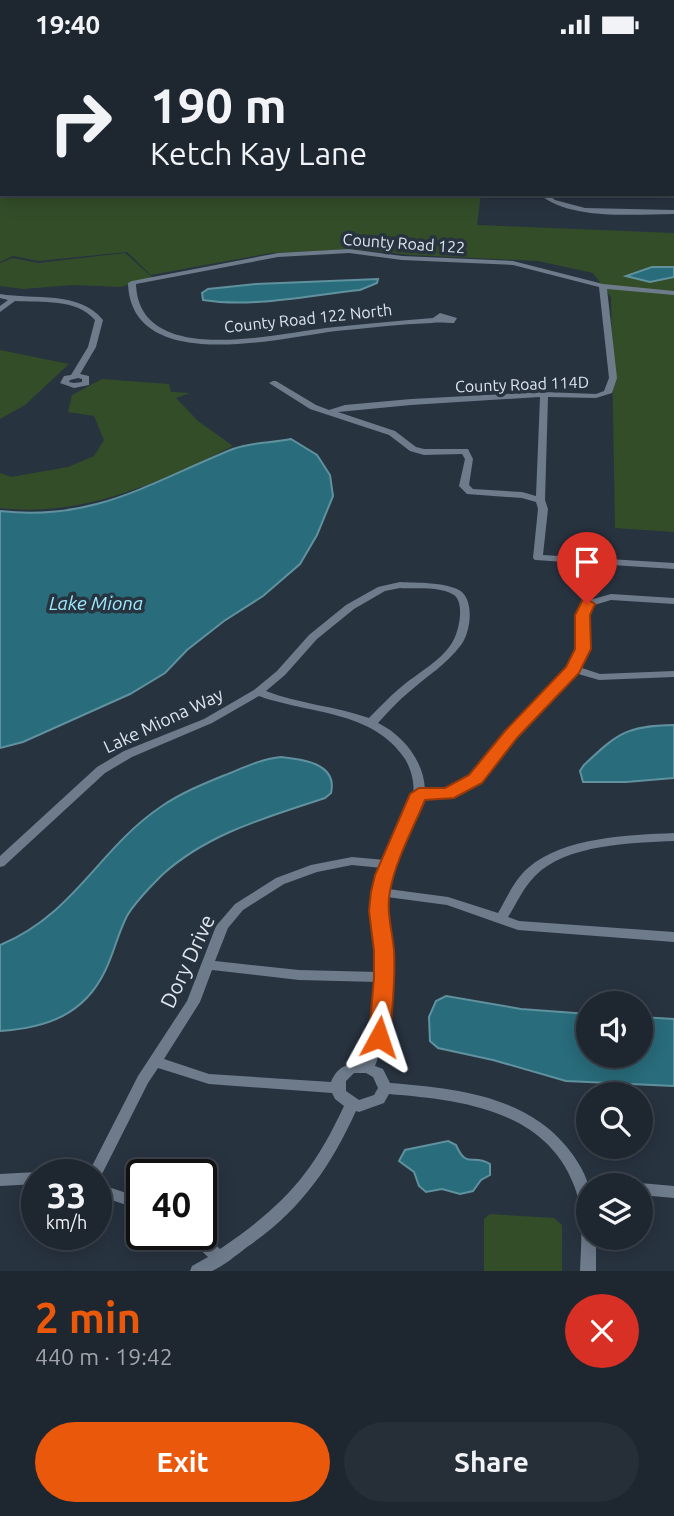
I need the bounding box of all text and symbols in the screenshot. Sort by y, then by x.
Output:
text: 19:40 [35,10,100,39]
icon: right [35,77,126,168]
text: 190 m [150,77,287,132]
text: Ketch Kay Lane [150,135,367,171]
street label: County Road 122 [342,230,466,256]
street label: County Road 122 North [223,300,393,336]
street label: County Road 114D [455,373,589,395]
pin [557,532,617,604]
icon: arrive [568,543,606,581]
water label: Lake Miona [49,592,143,614]
street label: Lake Miona Way [100,683,226,756]
street label: Dory Drive [155,911,219,1011]
map controls [576,991,653,1250]
button: sound [576,991,653,1068]
position arrow [342,1000,416,1074]
button: search [576,1082,653,1159]
speed limit sign: 40 [126,1159,217,1250]
button: layers [576,1173,653,1250]
text: 33 [47,1175,86,1215]
text: km/h [46,1212,87,1232]
text: 2 min [35,1294,141,1341]
button: close [565,1294,639,1368]
text: 440 m · 19:42 [35,1344,173,1369]
button: Exit [35,1422,330,1502]
button: Share [344,1422,639,1502]

